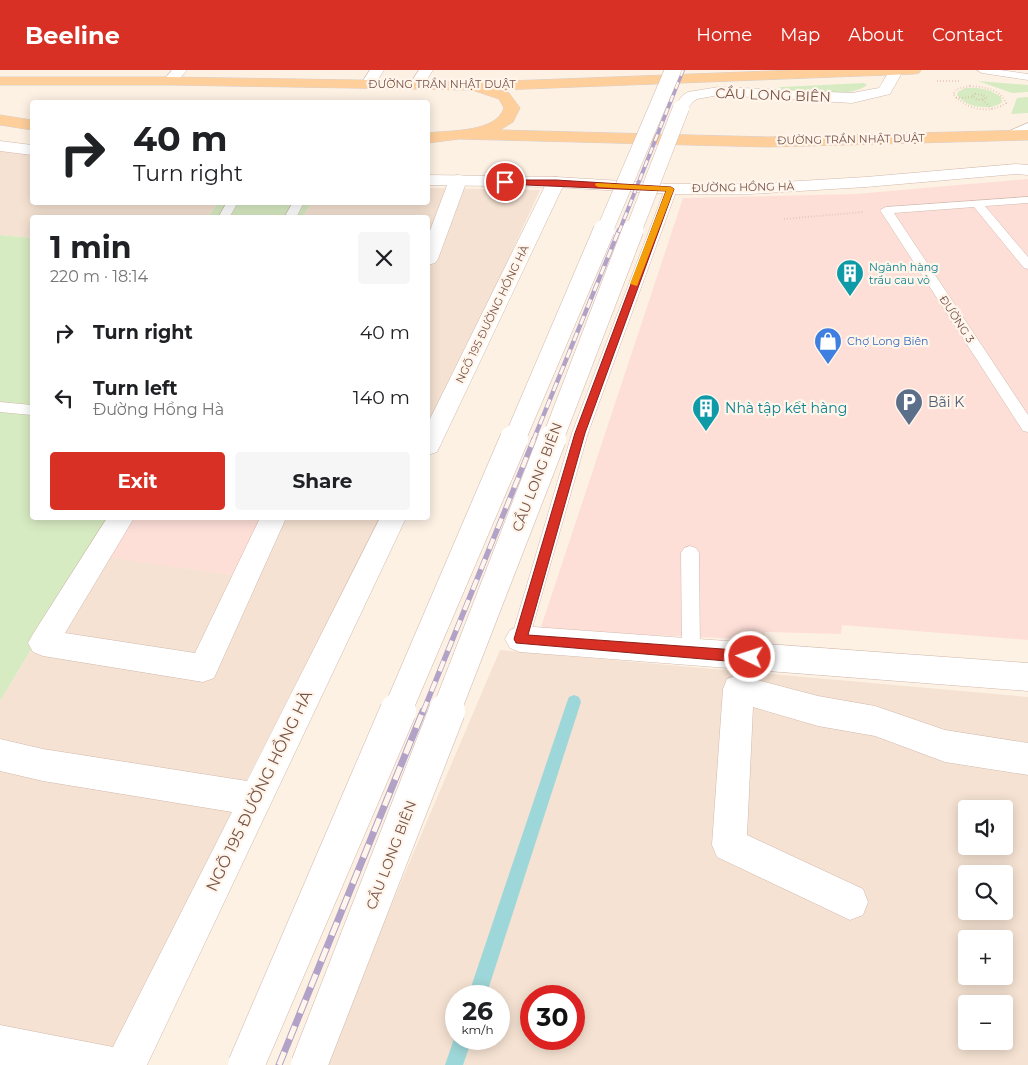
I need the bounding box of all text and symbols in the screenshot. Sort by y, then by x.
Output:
text: Beeline [25,21,120,50]
text: Home [696,24,752,46]
text: Map [780,24,820,46]
text: About [848,24,904,46]
text: Contact [932,24,1003,46]
street label: ĐƯỜNG TRẦN NHẬT DUẬT [368,77,516,91]
street label: CẦU LONG BIÊN [715,83,831,106]
text: 40 m [133,117,228,160]
icon: right [50,120,115,185]
street label: ĐƯỜNG TRẦN NHẬT DUẬT [777,131,926,147]
text: Turn right [133,160,243,187]
pin [484,161,526,203]
icon: arrive [491,168,519,196]
street label: ĐƯỜNG HỒNG HÀ [691,179,795,195]
text: 1 min [50,229,131,266]
button: close [358,232,410,284]
street label: NGÕ 195 ĐƯỜNG HỒNG HÀ [452,242,532,385]
building icon: Ngành hàng trầu cau vỏ [835,258,865,297]
place label: Ngành hàng trầu cau vỏ [869,260,939,287]
text: 220 m · 18:14 [50,267,148,286]
street label: ĐƯỜNG 3 [937,293,977,345]
icon: right [50,319,78,347]
text: Turn right [93,321,193,344]
text: 40 m [360,321,410,344]
shop icon: Chợ Long Biên [813,326,843,365]
place label: Chợ Long Biên [847,334,929,348]
text: Turn left [93,377,178,400]
icon: left [50,384,78,412]
text: 140 m [353,386,410,409]
parking icon: Bãi K [894,387,924,426]
building icon: Nhà tập kết hàng [691,393,721,432]
place label: Bãi K [928,393,964,411]
place label: Nhà tập kết hàng [725,399,847,417]
text: Đường Hồng Hà [93,400,224,419]
street label: CẦU LONG BIÊN [507,420,566,534]
button: Exit [50,452,225,510]
button: Share [235,452,410,510]
position arrow [723,630,775,682]
street label: NGÕ 195 ĐƯỜNG HỒNG HÀ [201,686,316,895]
street label: CẦU LONG BIÊN [361,798,420,912]
map controls [958,800,1013,1050]
button: sound [958,800,1013,855]
button: search [958,865,1013,920]
button: + [958,930,1013,985]
speed limit sign: 30 [520,985,585,1050]
button: − [958,995,1013,1050]
text: 26 [462,996,493,1026]
text: km/h [461,1022,494,1037]

